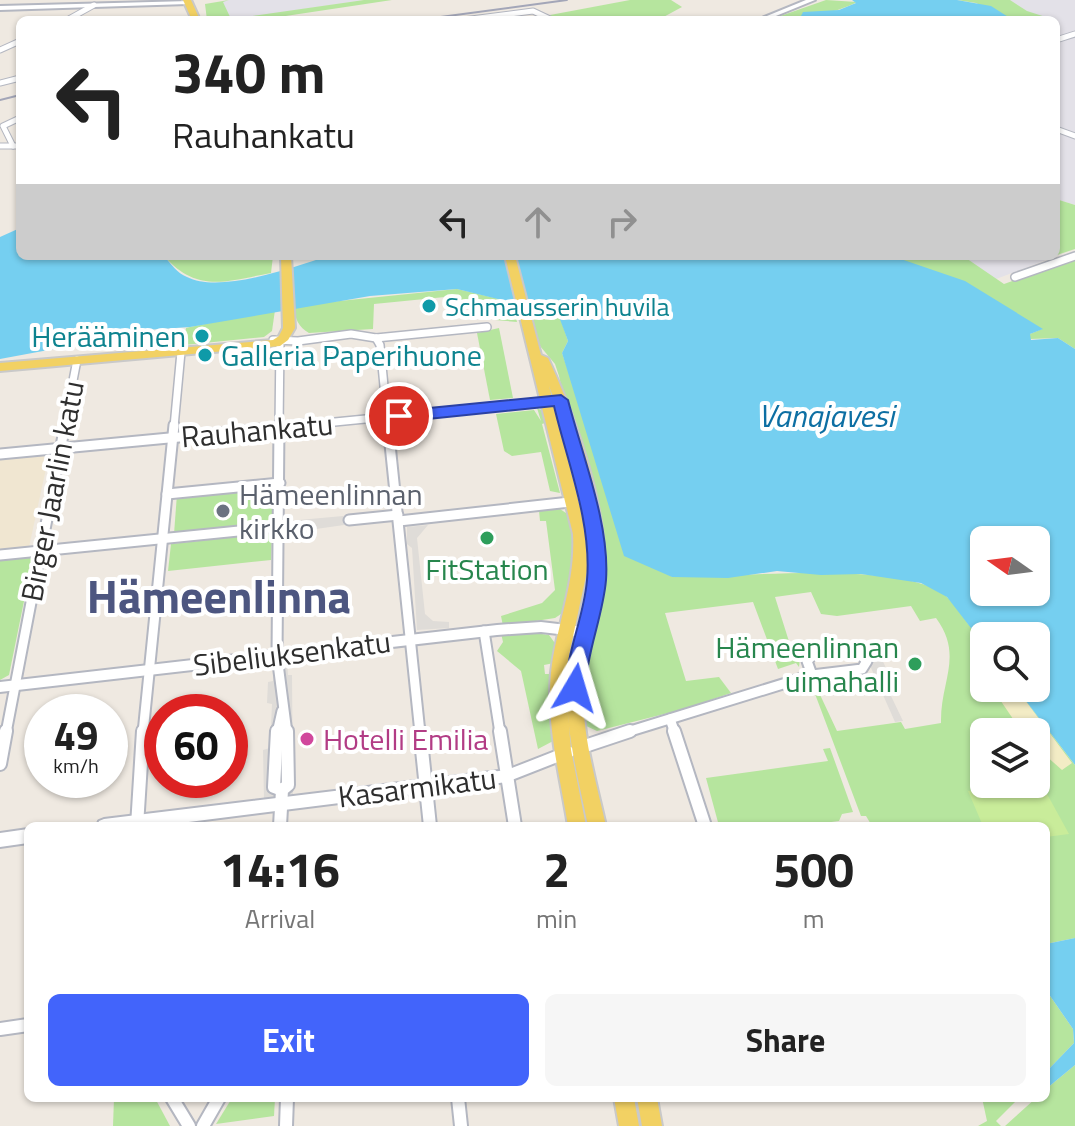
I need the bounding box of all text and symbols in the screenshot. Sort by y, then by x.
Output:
text: 340 m [172,30,325,115]
icon: left [40,48,144,152]
text: Rauhankatu [172,107,355,162]
icon: left [432,200,476,244]
icon: ahead [516,200,560,244]
icon: right [600,200,644,244]
place label: Schmausserin huvila [445,287,670,326]
marker: Schmausserin huvila [420,297,438,315]
place label: Herääminen [31,313,186,359]
marker: Herääminen [193,327,211,345]
place label: Galleria Paperihuone [221,332,482,378]
marker: Galleria Paperihuone [196,346,214,364]
street label: Birger Jaarlin katu [8,377,96,605]
pin [365,382,433,450]
water label: Vanajavesi [758,391,898,439]
icon: arrive [377,394,421,438]
street label: Rauhankatu [179,400,335,460]
place label: Hämeenlinnan kirkko [239,471,423,551]
marker: Hämeenlinnan kirkko [214,502,232,520]
north arrow [970,526,1050,606]
map controls [970,526,1050,798]
marker: FitStation [478,529,496,547]
place label: FitStation [425,546,549,592]
district label: Hämeenlinna [87,561,351,631]
street label: Sibeliuksenkatu [191,618,393,688]
button: search [970,622,1050,702]
place label: Hämeenlinnan uimahalli [715,624,899,704]
position arrow [533,646,617,730]
marker: Hämeenlinnan uimahalli [906,655,924,673]
speed limit sign: 60 [144,694,248,798]
text: 49 [54,705,98,766]
place label: Hotelli Emilia [323,716,488,762]
button: layers [970,718,1050,798]
marker: Hotelli Emilia [298,730,316,748]
text: km/h [53,750,99,781]
street label: Kasarmikatu [335,754,499,820]
text: 14:16 [220,833,340,906]
text: 2 [543,833,570,906]
text: 500 [773,833,854,906]
text: Arrival [245,899,315,938]
text: min [536,899,577,938]
text: m [803,899,825,938]
button: Exit [48,994,529,1086]
button: Share [545,994,1026,1086]

